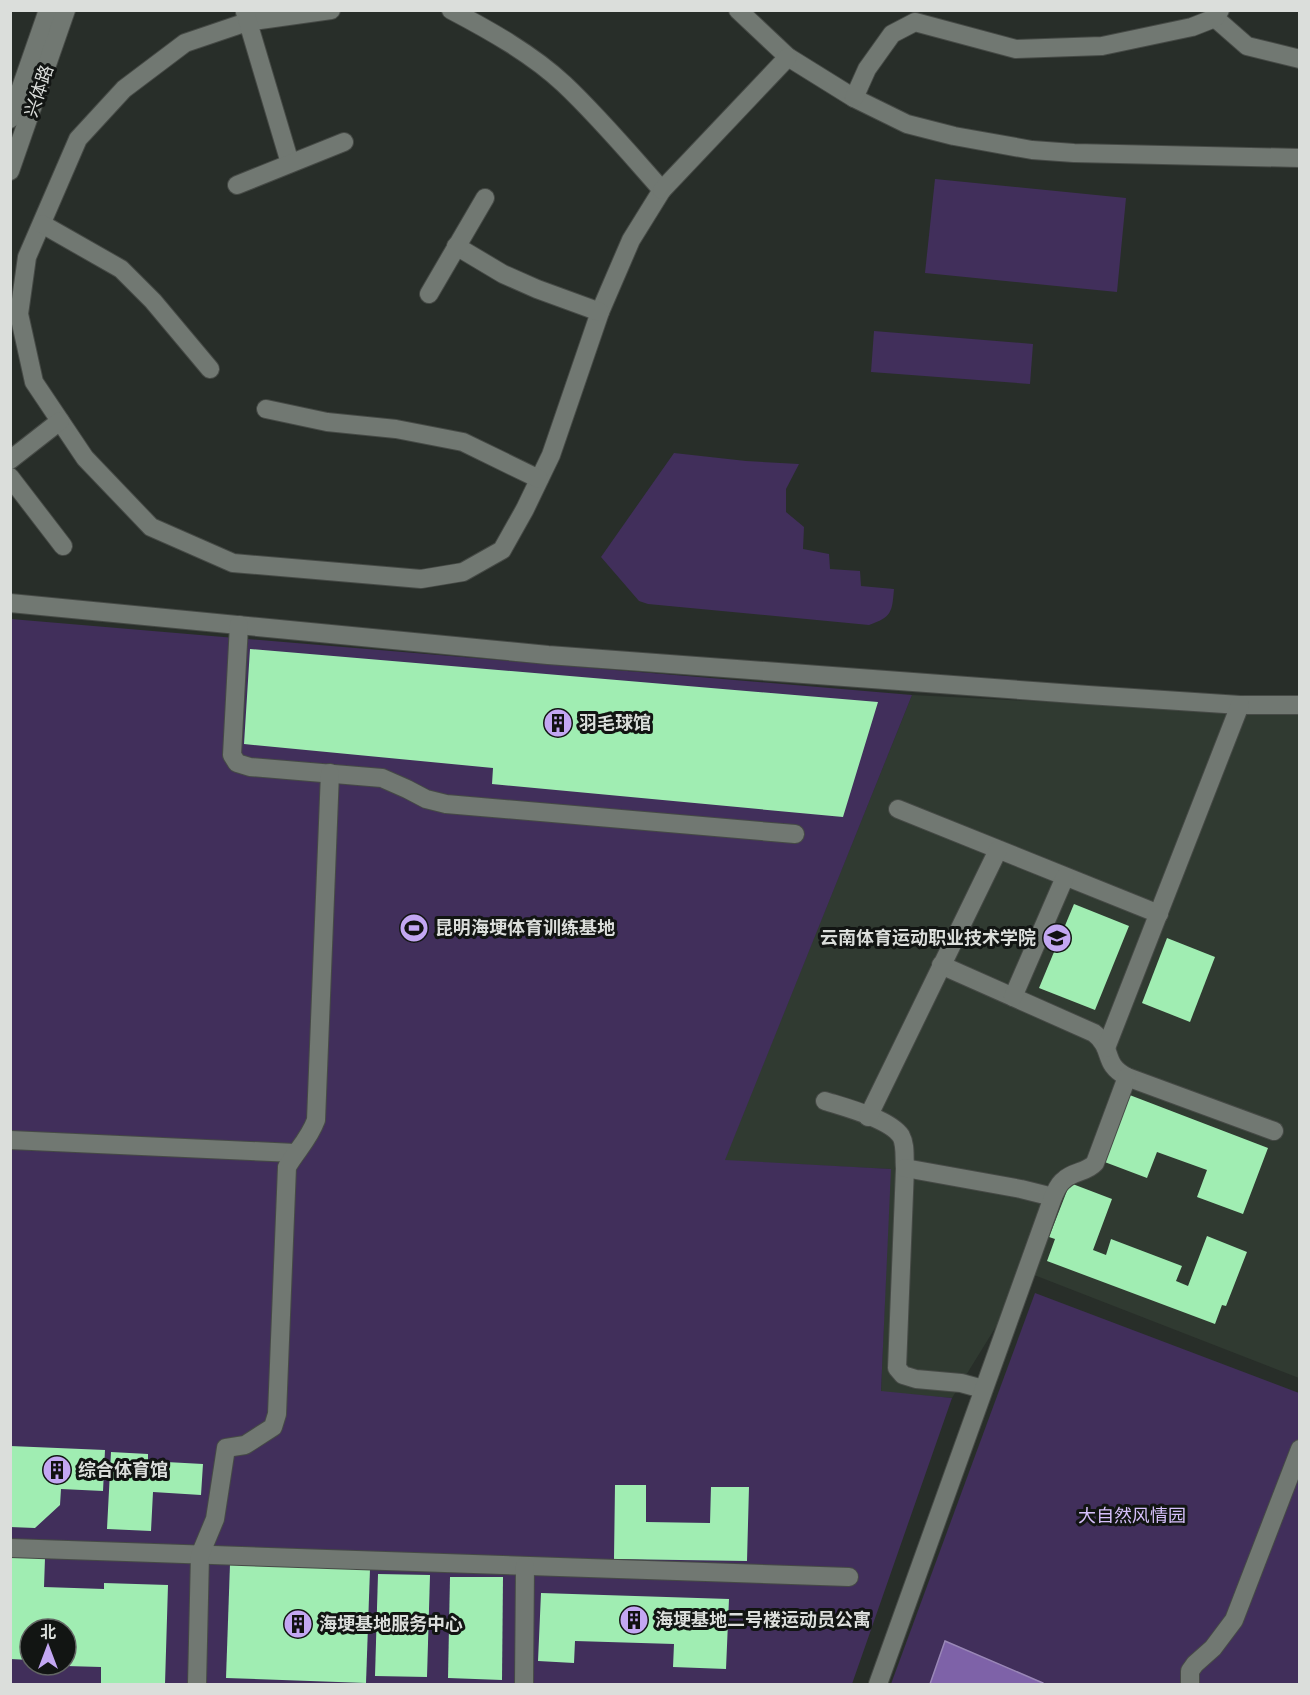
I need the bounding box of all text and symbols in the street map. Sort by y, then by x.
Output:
street label: 兴体路 [20,62,58,120]
building icon: 羽毛球馆 [542,707,574,739]
place label: 羽毛球馆 [579,712,651,734]
sports icon: 昆明海埂体育训练基地 [398,912,430,944]
place label: 昆明海埂体育训练基地 [435,917,615,939]
school or university icon: 云南体育运动职业技术学院 [1041,922,1073,954]
place label: 云南体育运动职业技术学院 [820,927,1036,949]
building icon: 综合体育馆 [41,1454,73,1486]
place label: 综合体育馆 [78,1459,168,1481]
park label: 大自然风情园 [1078,1505,1186,1527]
building icon: 海埂基地二号楼运动员公寓 [618,1604,650,1636]
building icon: 海埂基地服务中心 [282,1608,314,1640]
place label: 海埂基地二号楼运动员公寓 [655,1609,871,1631]
place label: 海埂基地服务中心 [319,1613,463,1635]
north arrow [18,1617,78,1677]
text: 北 [40,1623,56,1642]

